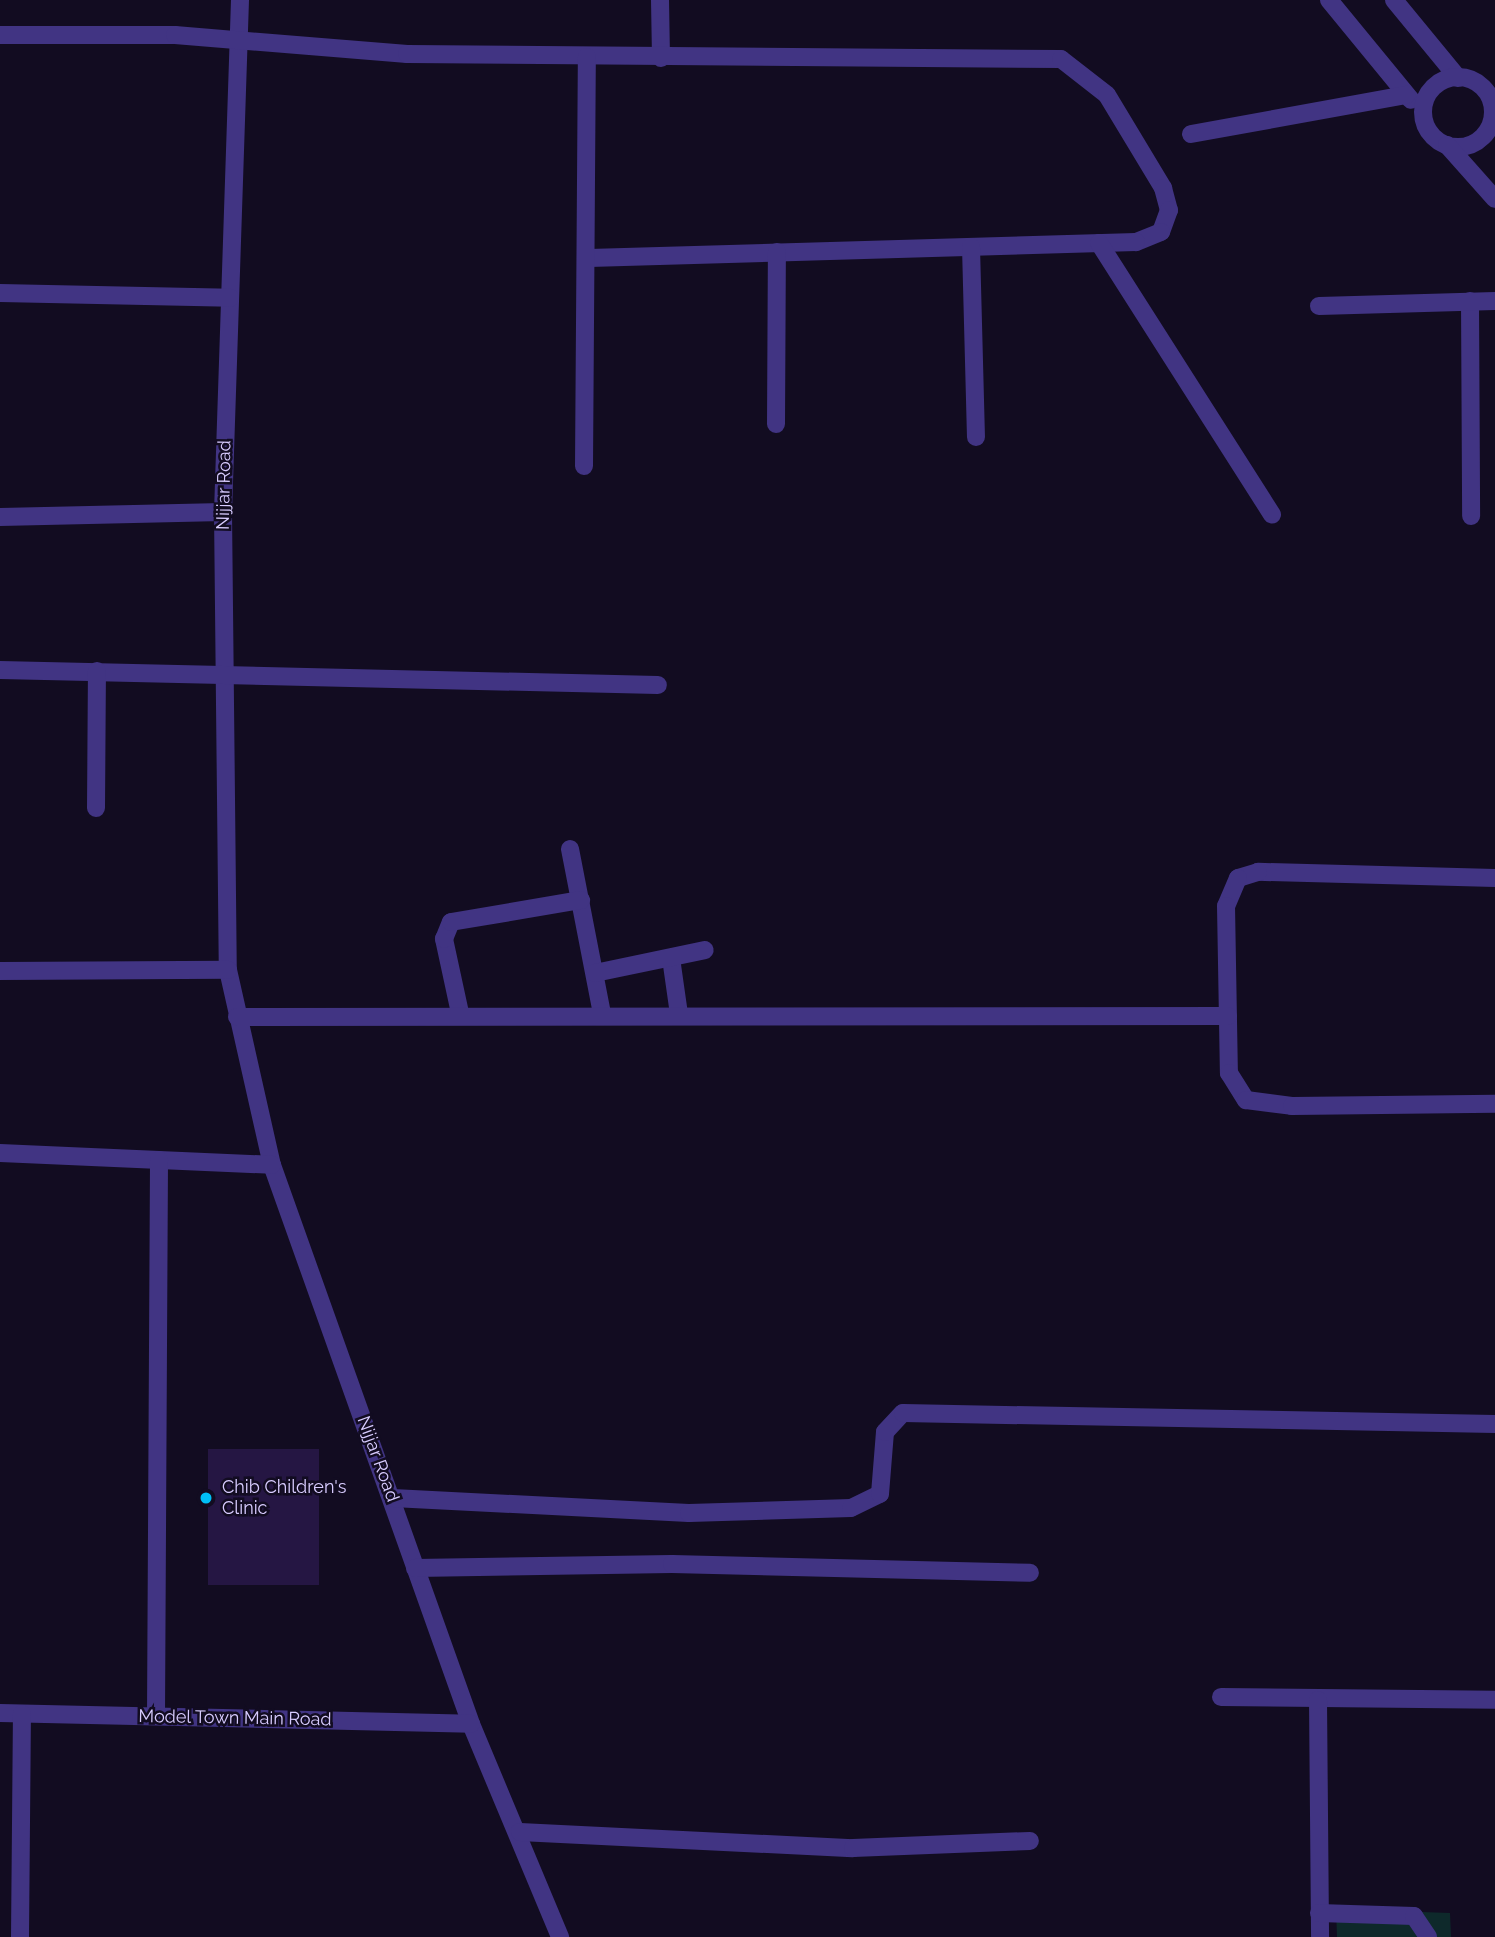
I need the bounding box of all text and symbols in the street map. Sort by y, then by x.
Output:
street label: Nijjar Road [212,440,236,530]
street label: Nijjar Road [352,1413,404,1505]
place label: Chib Children's Clinic [222,1477,346,1520]
marker: Chib Children's Clinic [196,1488,216,1508]
street label: Model Town Main Road [138,1706,332,1730]

